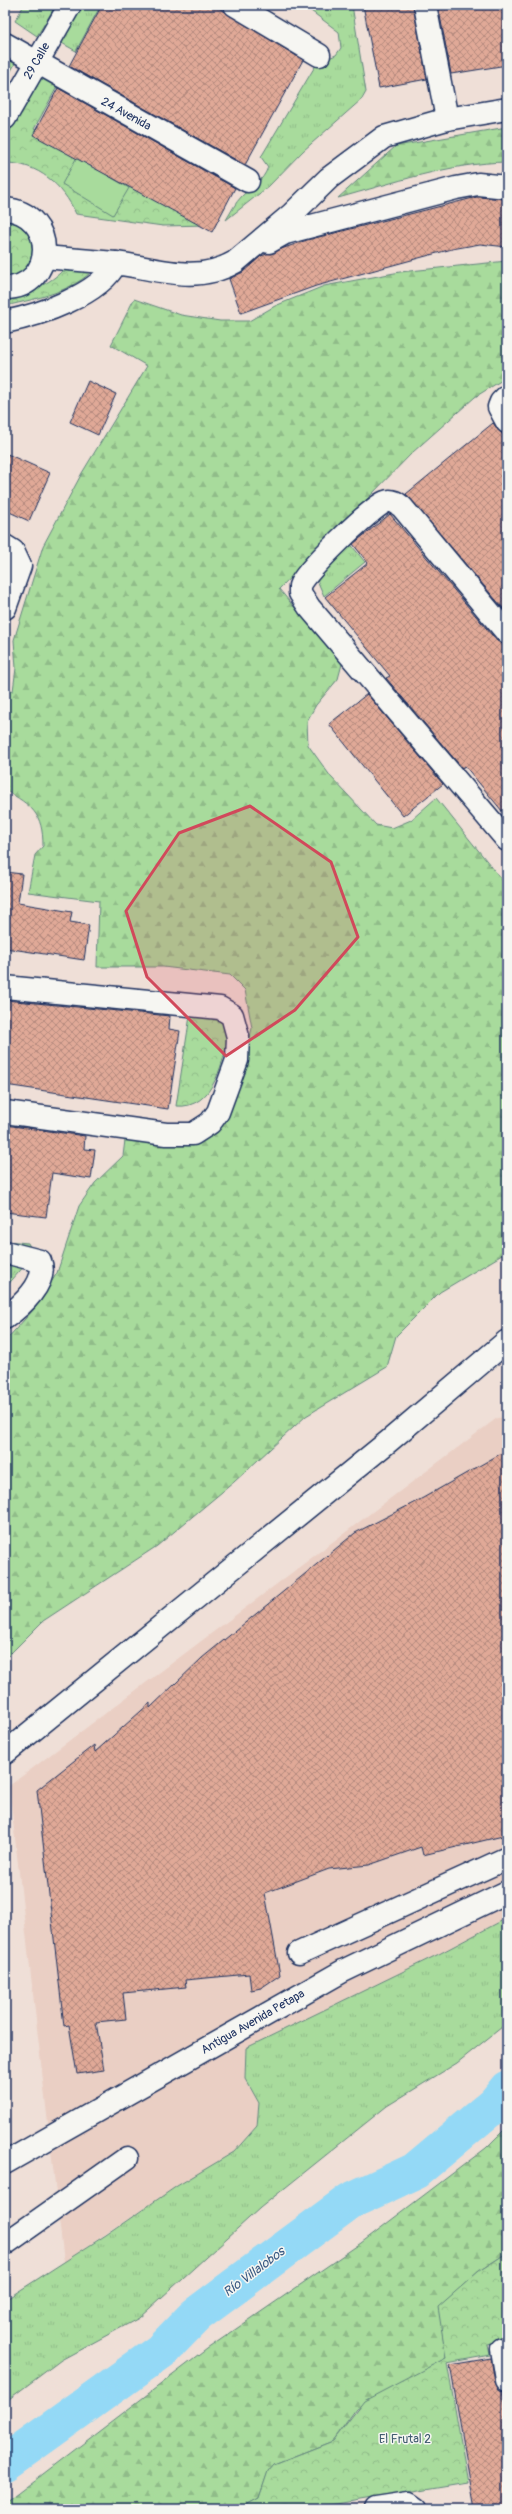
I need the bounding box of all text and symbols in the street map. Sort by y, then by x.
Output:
street label: 29 Calle [20,40,54,82]
street label: 24 Avenida [98,94,154,134]
street label: Antigua Avenida Petapa [199,1986,308,2058]
water label: Río Villalobos [220,2242,290,2300]
park label: El Frutal 2 [379,2432,431,2447]

